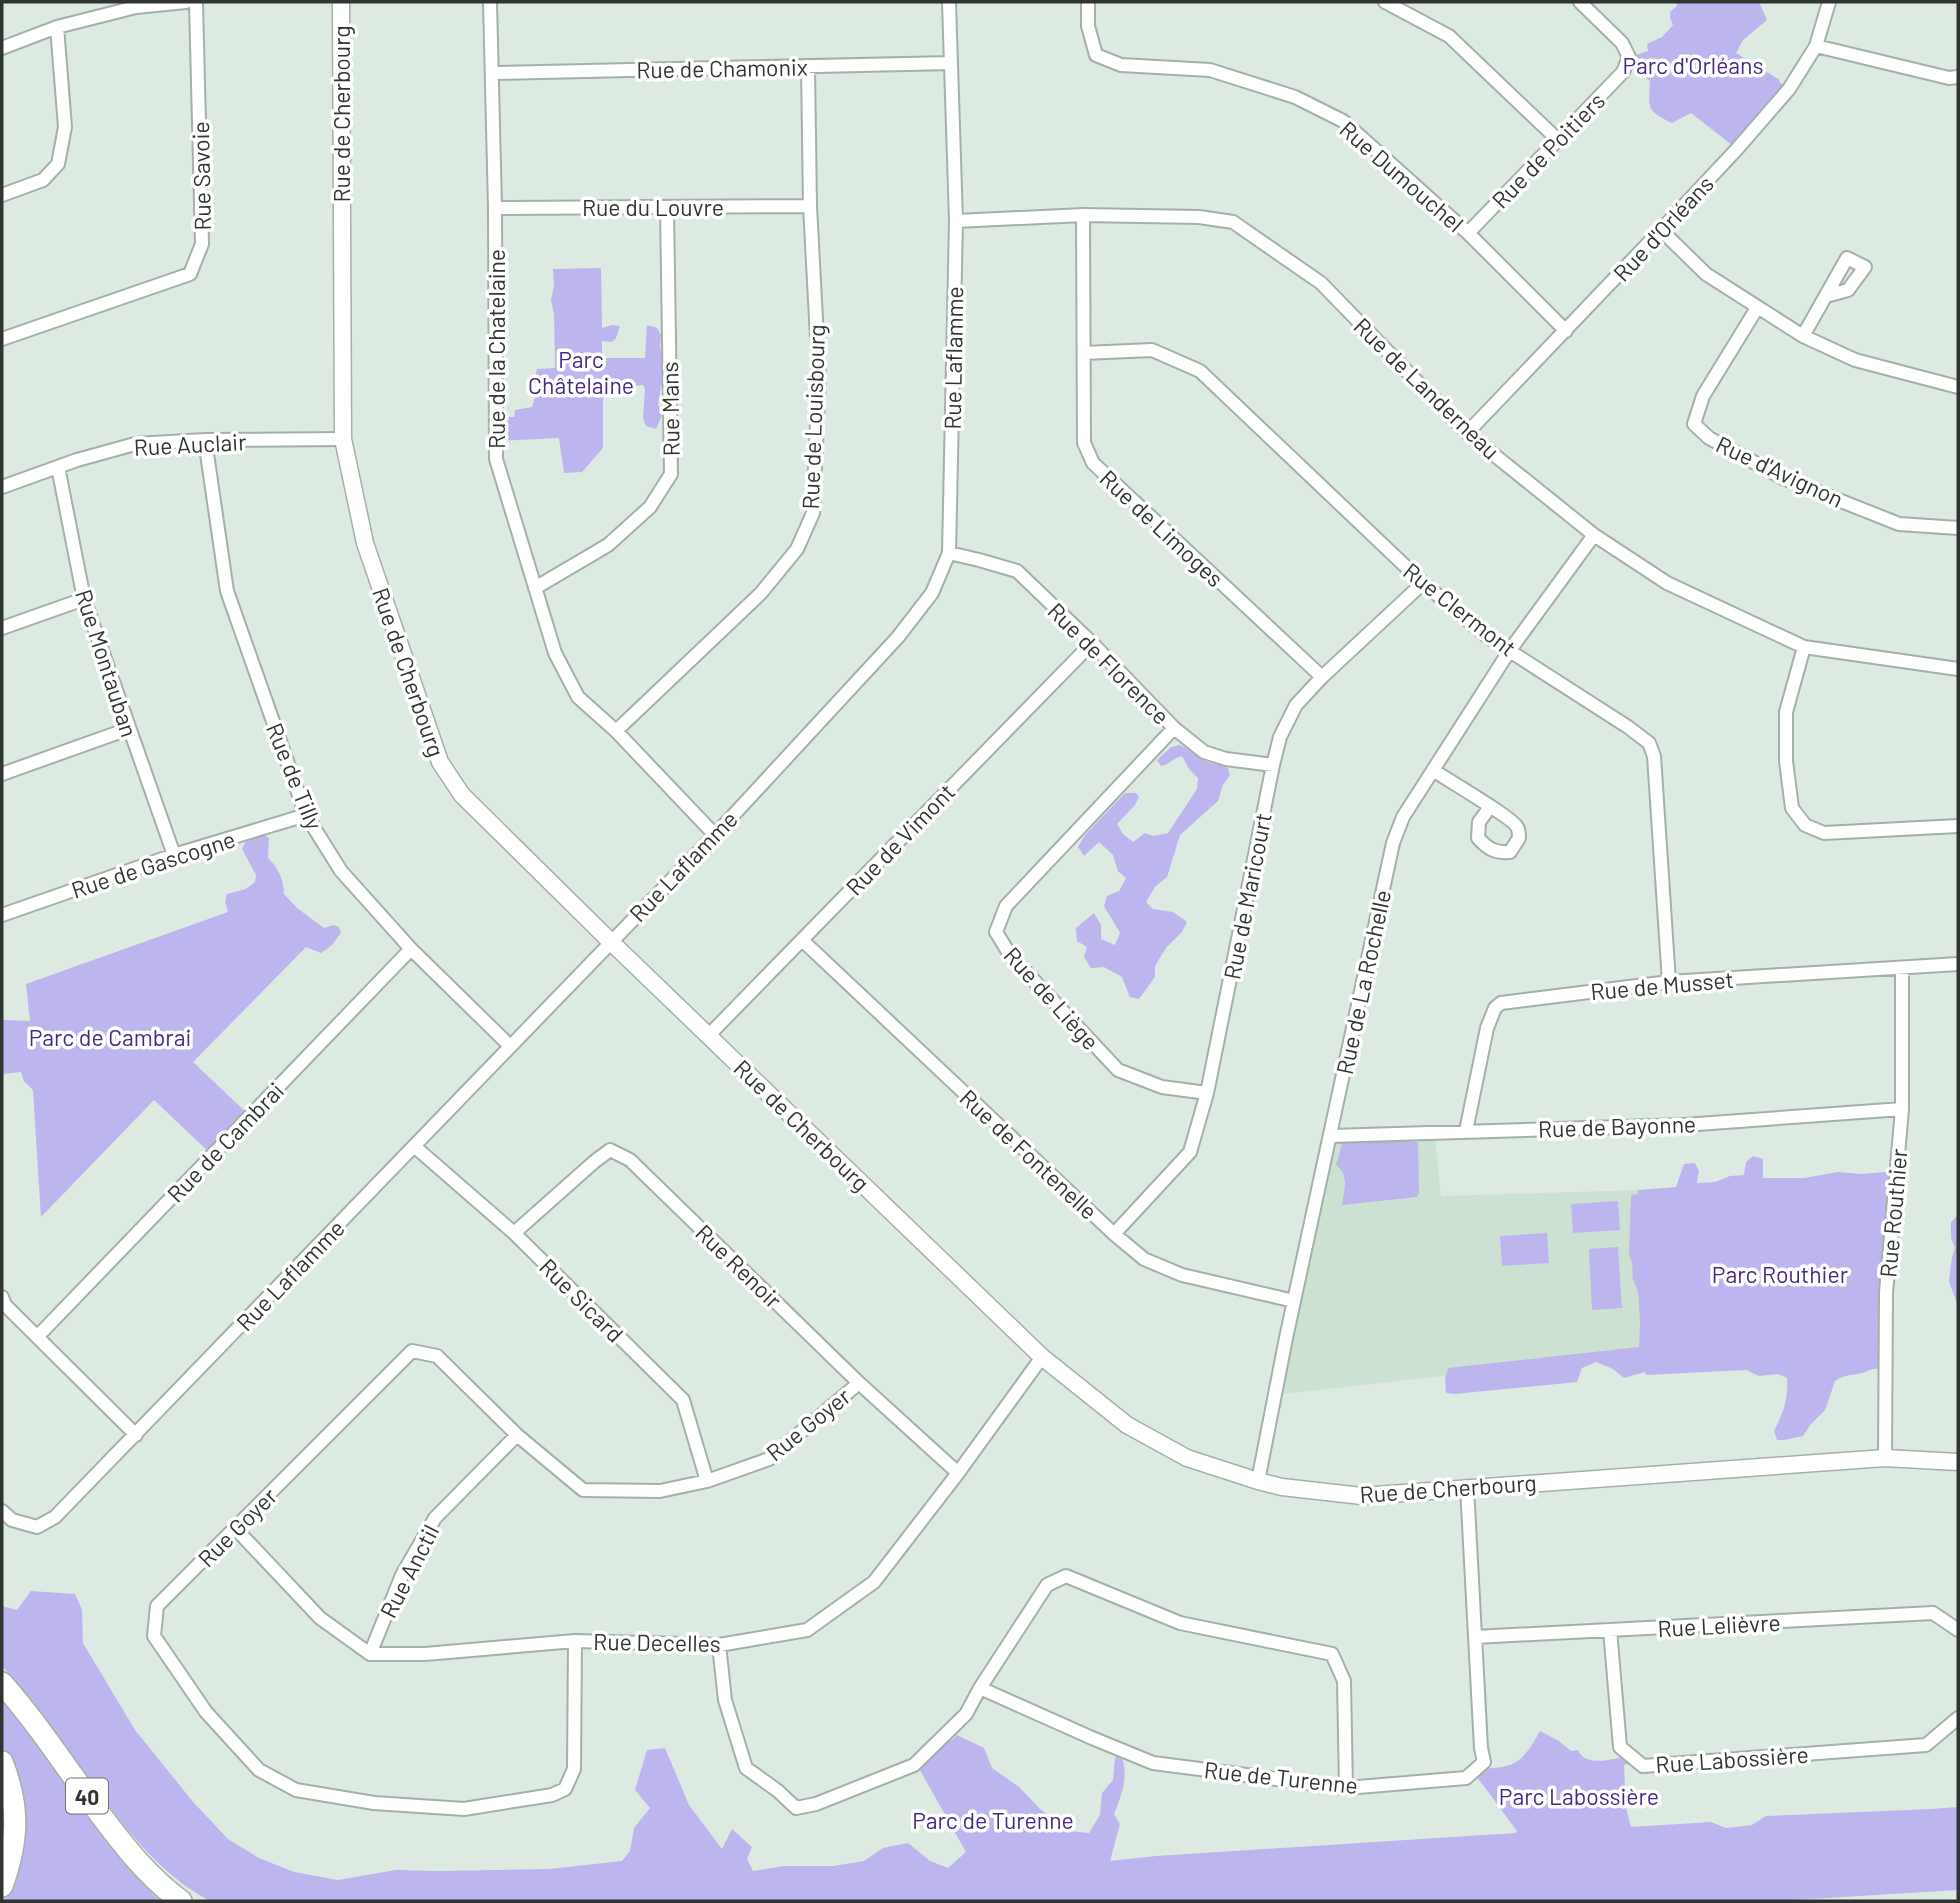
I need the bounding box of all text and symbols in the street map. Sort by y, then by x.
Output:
street label: Rue de Cherbourg [327,25,355,203]
park label: Parc d'Orléans [1622,51,1764,79]
street label: Rue de Chamonix [636,53,808,83]
street label: Rue de Poitiers [1486,86,1610,214]
street label: Rue Dumouchel [1334,115,1470,237]
street label: Rue Savoie [186,121,216,231]
street label: Rue d'Orléans [1607,169,1719,287]
street label: Rue du Louvre [582,193,724,221]
street label: Rue de la Chatelaine [482,249,510,449]
street label: Rue Laflamme [938,286,968,430]
street label: Rue de Landerneau [1348,311,1506,465]
street label: Rue de Louisbourg [796,324,830,510]
park label: Parc Châtelaine [528,345,634,399]
street label: Rue Mans [655,361,685,457]
street label: Rue Auclair [133,427,248,461]
street label: Rue d'Avignon [1712,429,1848,513]
street label: Rue de Limoges [1095,464,1229,592]
street label: Rue Clermont [1398,556,1522,662]
street label: Rue de Cherbourg [367,584,451,760]
street label: Rue Montauban [70,586,144,740]
street label: Rue de Florence [1042,596,1176,730]
street label: Rue de Tilly [261,719,329,834]
street label: Rue de Vimont [840,777,960,901]
street label: Rue Laflamme [623,805,743,927]
street label: Rue de Maricourt [1217,810,1277,982]
street label: Rue de Gascogne [68,824,238,904]
street label: Rue de La Rochelle [1330,887,1396,1077]
street label: Rue de Liège [999,941,1105,1055]
street label: Rue de Musset [1589,965,1735,1005]
park label: Parc de Cambrai [29,1023,191,1051]
street label: Rue de Cherbourg [729,1053,875,1197]
street label: Rue de Cambrai [161,1076,289,1208]
street label: Rue de Fontenelle [955,1083,1103,1225]
street label: Rue de Bayonne [1537,1109,1697,1143]
street label: Rue Routhier [1873,1147,1913,1279]
street label: Rue Laflamme [230,1214,350,1336]
street label: Rue Renoir [690,1218,788,1314]
street label: Rue Sicard [534,1252,630,1348]
park label: Parc Routhier [1712,1260,1849,1288]
street label: Rue Goyer [760,1381,856,1466]
street label: Rue de Cherbourg [1359,1468,1537,1508]
street label: Rue Goyer [192,1481,283,1572]
street label: Rue Anctil [374,1520,444,1622]
street label: Rue Lelièvre [1657,1608,1781,1642]
street label: Rue Decelles [593,1627,721,1657]
street label: Rue Labossière [1654,1740,1810,1778]
street label: Rue de Turenne [1203,1755,1359,1799]
road number: 40 [66,1778,108,1814]
park label: Parc Labossière [1499,1782,1659,1810]
park label: Parc de Turenne [912,1806,1074,1834]

